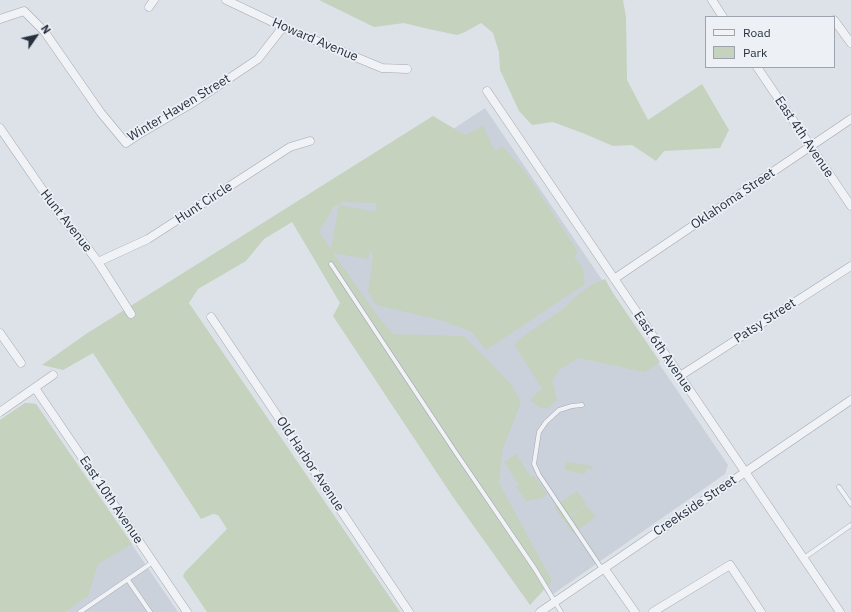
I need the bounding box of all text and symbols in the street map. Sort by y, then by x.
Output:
street label: Howard Avenue [270,15,360,65]
north arrow [16,16,56,56]
legend [705,16,835,68]
text: N [38,22,54,37]
text: Road [743,25,771,40]
text: Park [743,45,767,60]
street label: Winter Haven Street [125,71,233,145]
street label: East 4th Avenue [771,93,837,181]
street label: Oklahoma Street [688,165,778,233]
street label: Hunt Circle [173,179,235,227]
street label: Hunt Avenue [37,187,95,255]
street label: Patsy Street [731,295,799,347]
street label: East 6th Avenue [630,308,696,396]
street label: Old Harbor Avenue [273,414,347,514]
street label: East 10th Avenue [76,453,146,547]
street label: Creekside Street [651,472,739,540]

